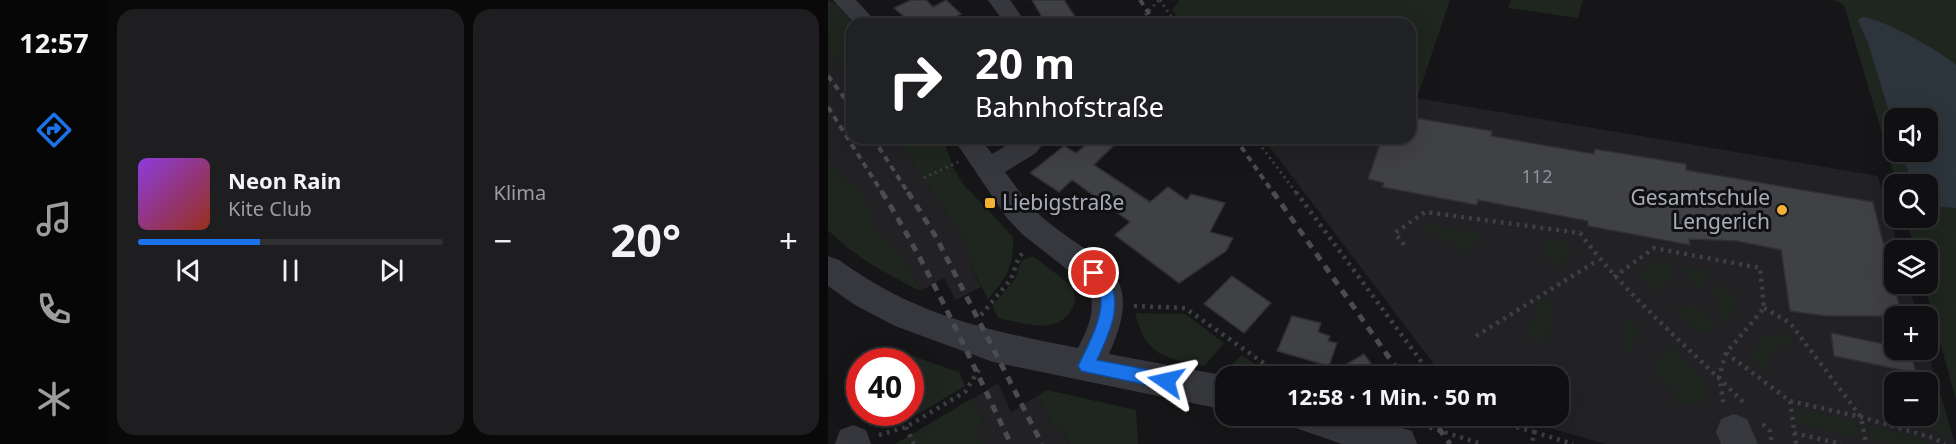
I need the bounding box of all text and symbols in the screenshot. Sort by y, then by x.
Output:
text: 12:57 [19,24,89,61]
text: 20 m [975,34,1075,91]
icon: right [876,42,954,120]
text: Bahnhofstraße [975,88,1164,125]
map controls [1884,108,1938,426]
button: sound [1884,108,1938,162]
icon: directions [33,109,75,151]
house number: 112 [1522,164,1552,188]
text: Neon Rain [228,165,341,195]
button: search [1884,174,1938,228]
text: Klima [494,179,546,206]
place label: Gesamtschule Lengerich [1630,183,1770,235]
place label: Liebigstraße [1002,188,1124,216]
text: Kite Club [228,195,312,222]
marker: Liebigstraße [983,196,997,210]
icon: music [33,198,75,240]
marker: Gesamtschule Lengerich [1775,203,1789,217]
text: 20° [610,209,681,270]
text: − [494,218,512,263]
text: + [779,218,798,263]
button: layers [1884,240,1938,294]
pin [1068,247,1119,298]
icon: previous [172,254,205,287]
icon: pause [274,254,307,287]
icon: next [375,254,408,287]
icon: arrive [1077,256,1110,289]
icon: phone [33,288,75,330]
button: + [1884,306,1938,360]
speed limit sign: 40 [846,348,924,426]
position arrow [1134,349,1198,413]
button: − [1884,372,1938,426]
icon: climate [33,378,75,420]
text: 12:58 · 1 Min. · 50 m [1287,381,1497,411]

